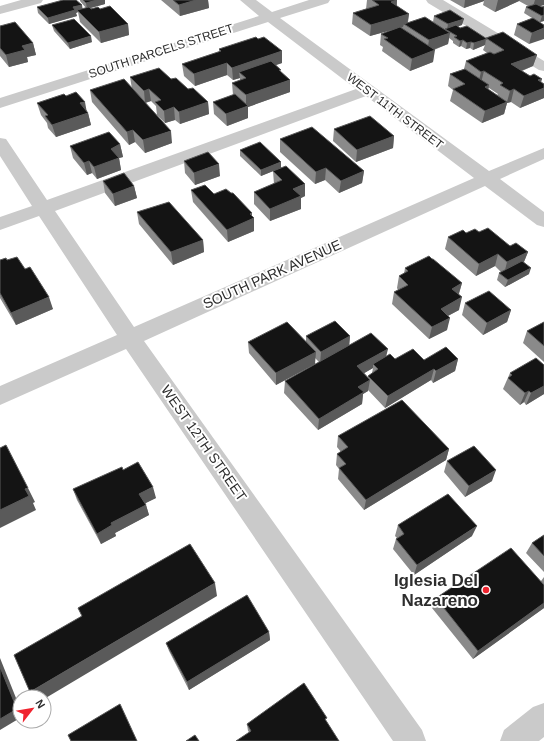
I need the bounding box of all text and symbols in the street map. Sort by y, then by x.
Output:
street label: SOUTH PARCELS STREET [87,21,236,81]
street label: WEST 11TH STREET [344,70,446,152]
street label: SOUTH PARK AVENUE [200,236,344,312]
street label: WEST 12TH STREET [158,382,250,504]
place label: Iglesia Del Nazareno [394,571,478,610]
marker: Iglesia Del Nazareno [481,585,491,595]
north arrow [12,689,52,729]
text: N [33,697,48,710]

